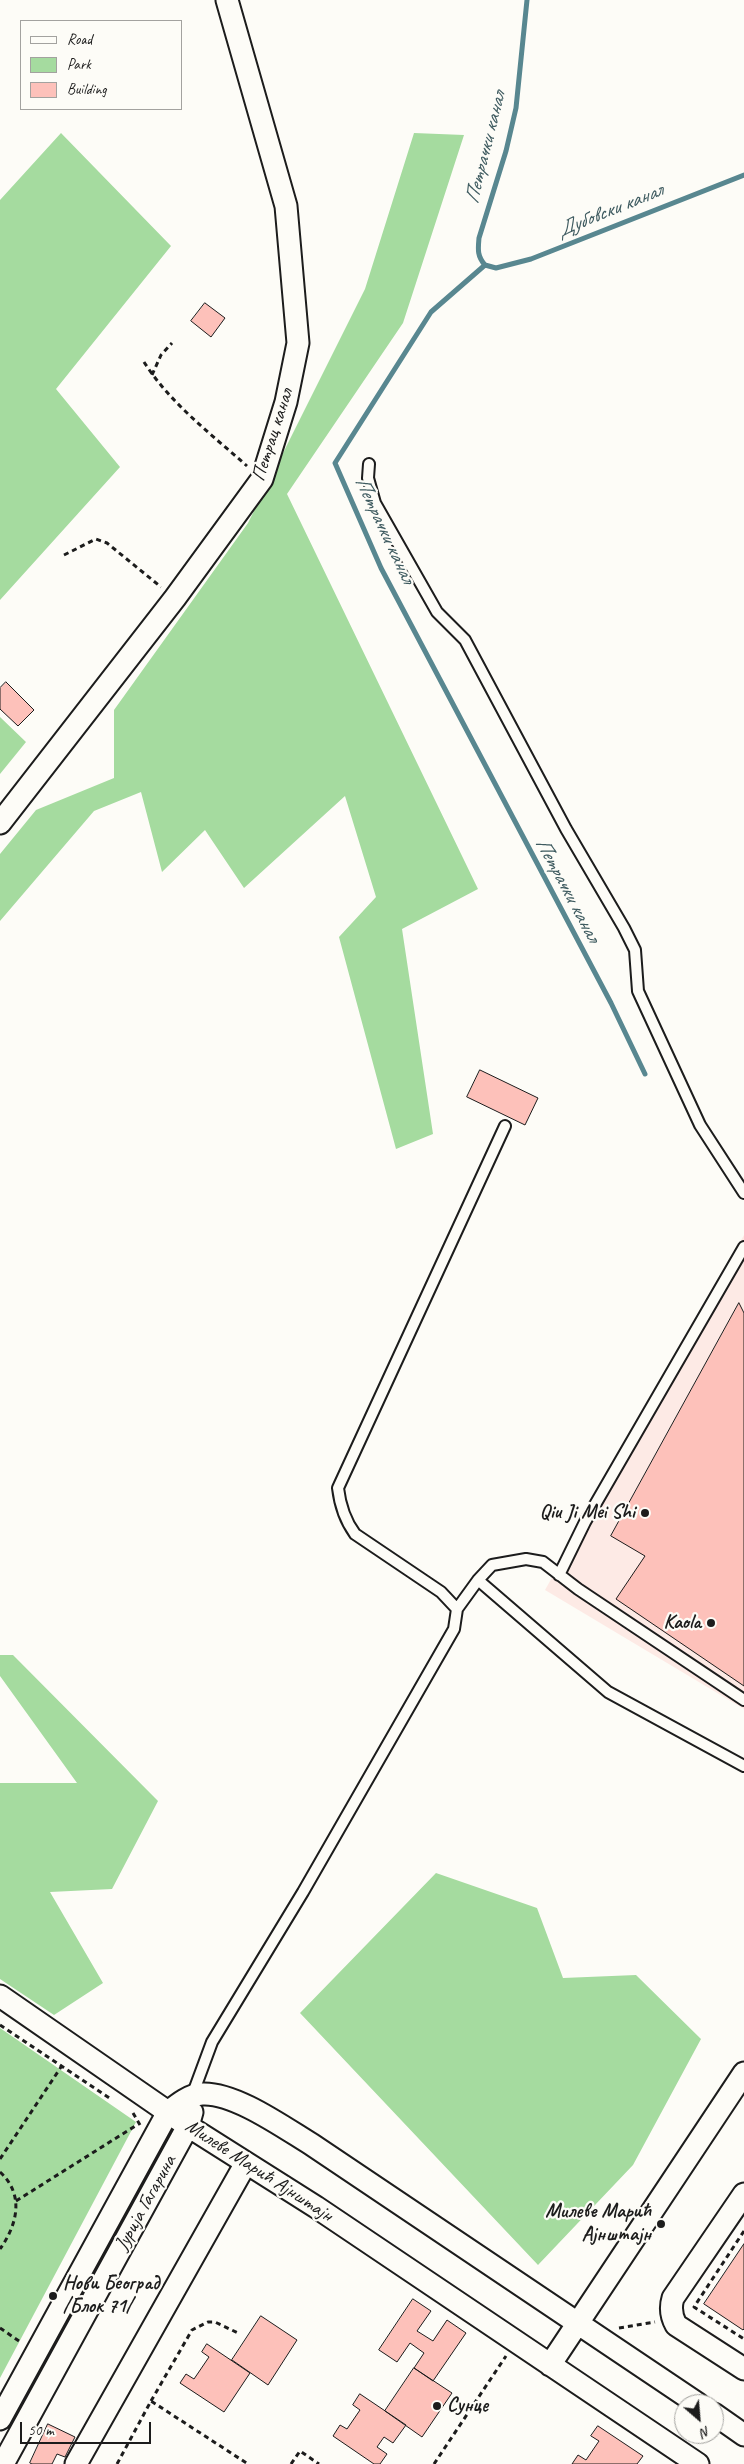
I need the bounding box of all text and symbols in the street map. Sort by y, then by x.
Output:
legend [20,20,182,110]
text: Road [67,30,92,49]
text: Park [67,55,91,74]
text: Building [67,80,106,99]
water label: Петрачки канал [460,90,512,206]
water label: Дубовски канал [554,179,666,243]
street label: Петрац канал [247,386,299,484]
water label: Петрачки канал [348,473,420,587]
water label: Петрачки канал [529,834,605,946]
place label: Qiu Ji Mei Shi [540,1501,635,1525]
marker: Qiu Ji Mei Shi [639,1507,651,1519]
place label: Kaola [664,1611,701,1635]
marker: Kaola [705,1617,717,1629]
street label: Милеве Марић Ајнштајн [181,2114,337,2228]
street label: Јурија Гагарина [110,2151,182,2255]
place label: Милеве Марић Ајнштајн [545,2200,651,2247]
marker: Милеве Марић Ајнштајн [655,2218,667,2230]
place label: Нови Београд /Блок 71/ [63,2272,159,2319]
marker: Нови Београд /Блок 71/ [47,2290,59,2302]
place label: Сунце [447,2394,488,2418]
north arrow [674,2394,724,2444]
marker: Сунце [431,2400,443,2412]
scale bar [22,2412,154,2444]
text: 50 m [28,2421,54,2440]
text: N [698,2422,713,2441]

